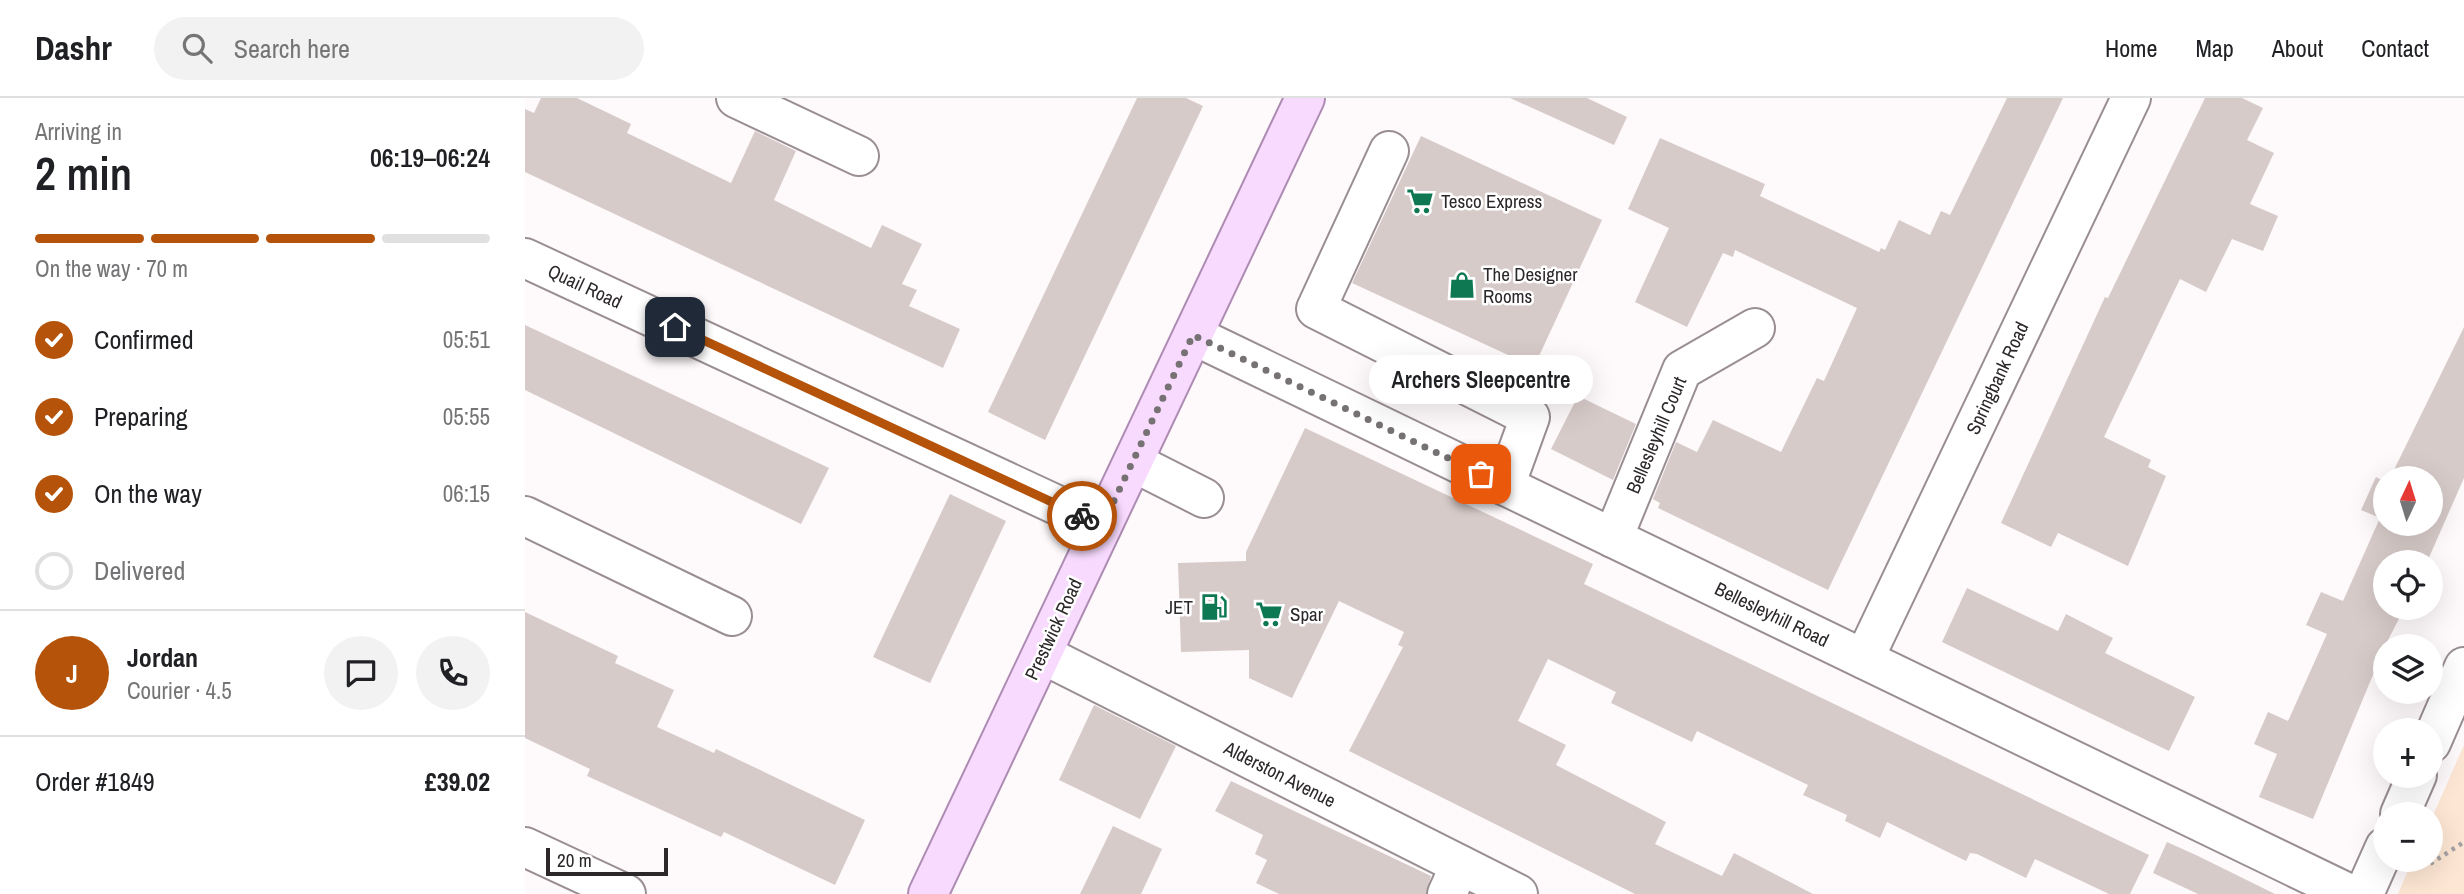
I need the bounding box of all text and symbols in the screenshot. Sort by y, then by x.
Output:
search box [154,17,644,80]
text: Dashr [35,26,112,70]
icon: search [178,29,216,67]
text: Search here [234,31,350,66]
text: Home [2105,32,2157,64]
text: Map [2195,32,2234,64]
text: About [2272,32,2323,64]
text: Contact [2361,32,2429,64]
text: Arriving in [35,116,122,147]
text: 06:19–06:24 [370,140,490,175]
text: 2 min [35,142,132,204]
supermarket icon: Tesco Express [1405,186,1435,216]
place label: Tesco Express [1441,188,1543,214]
text: On the way · 70 m [35,253,188,284]
street label: Quail Road [544,258,626,314]
place label: The Designer Rooms [1483,261,1578,309]
shop icon: The Designer Rooms [1447,270,1477,300]
pin [645,297,705,357]
icon: home [656,308,694,346]
street label: Springbank Road [1960,318,2034,438]
icon: check [35,321,73,359]
text: Confirmed [94,322,194,357]
text: 05:51 [443,324,490,355]
callout: Archers Sleepcentre [1369,355,1593,404]
text: Archers Sleepcentre [1391,364,1571,395]
street label: Bellesleyhill Court [1620,372,1693,497]
icon: check [35,398,73,436]
text: Preparing [94,399,188,434]
text: 05:55 [443,401,490,432]
pin [1451,444,1511,504]
icon: bag [1462,455,1500,493]
north arrow [2373,466,2443,536]
map controls [2373,466,2443,872]
icon: check [35,475,73,513]
text: On the way [94,476,202,511]
text: 06:15 [443,478,490,509]
courier [1047,481,1117,551]
icon: bike [1063,497,1101,535]
button: locate [2373,550,2443,620]
text: Delivered [94,553,185,588]
street label: Prestwick Road [1018,574,1088,684]
street label: Bellesleyhill Road [1711,575,1833,653]
fuel station icon: JET [1199,592,1229,622]
place label: JET [1165,594,1193,620]
supermarket icon: Spar [1254,599,1284,629]
place label: Spar [1290,601,1324,627]
button: layers [2373,634,2443,704]
button: chat [324,636,398,710]
button: phone [416,636,490,710]
text: Jordan [127,640,198,675]
text: J [66,656,78,691]
text: Courier · 4.5 [127,675,232,706]
button: + [2373,718,2443,788]
street label: Alderston Avenue [1219,734,1340,813]
text: Order #1849 [35,764,155,799]
text: £39.02 [425,764,490,799]
button: − [2373,802,2443,872]
scale bar [546,845,669,877]
text: 20 m [557,847,592,873]

